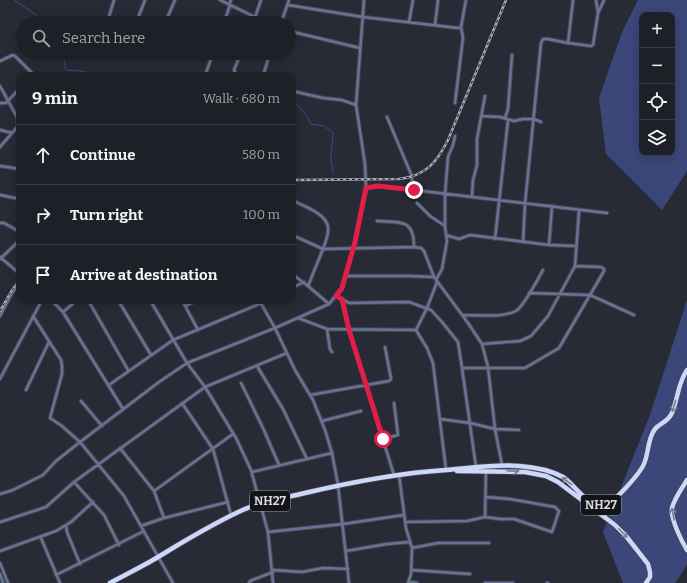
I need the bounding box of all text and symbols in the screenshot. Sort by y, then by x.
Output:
map controls [639,12,675,156]
button: + [639,12,675,48]
search box [16,16,296,60]
icon: search [30,27,52,49]
text: Search here [62,29,145,47]
button: − [639,48,675,84]
button: locate [639,84,675,120]
text: 9 min [32,88,78,109]
text: Walk · 680 m [203,91,280,106]
button: layers [639,120,675,156]
icon: ahead [32,144,54,166]
text: Continue [70,146,136,164]
text: 580 m [242,147,280,162]
route end [405,181,423,199]
icon: right [32,204,54,226]
text: Turn right [70,206,143,224]
text: 100 m [243,207,280,222]
icon: arrive [32,264,54,286]
text: Arrive at destination [70,266,217,284]
one-way arrow [670,400,677,413]
route start [374,430,392,448]
one-way arrow [506,468,519,475]
one-way arrow [561,476,572,485]
road number: NH27 [250,491,290,511]
road number: NH27 [581,495,621,515]
one-way arrow [669,508,677,521]
one-way arrow [618,528,628,538]

